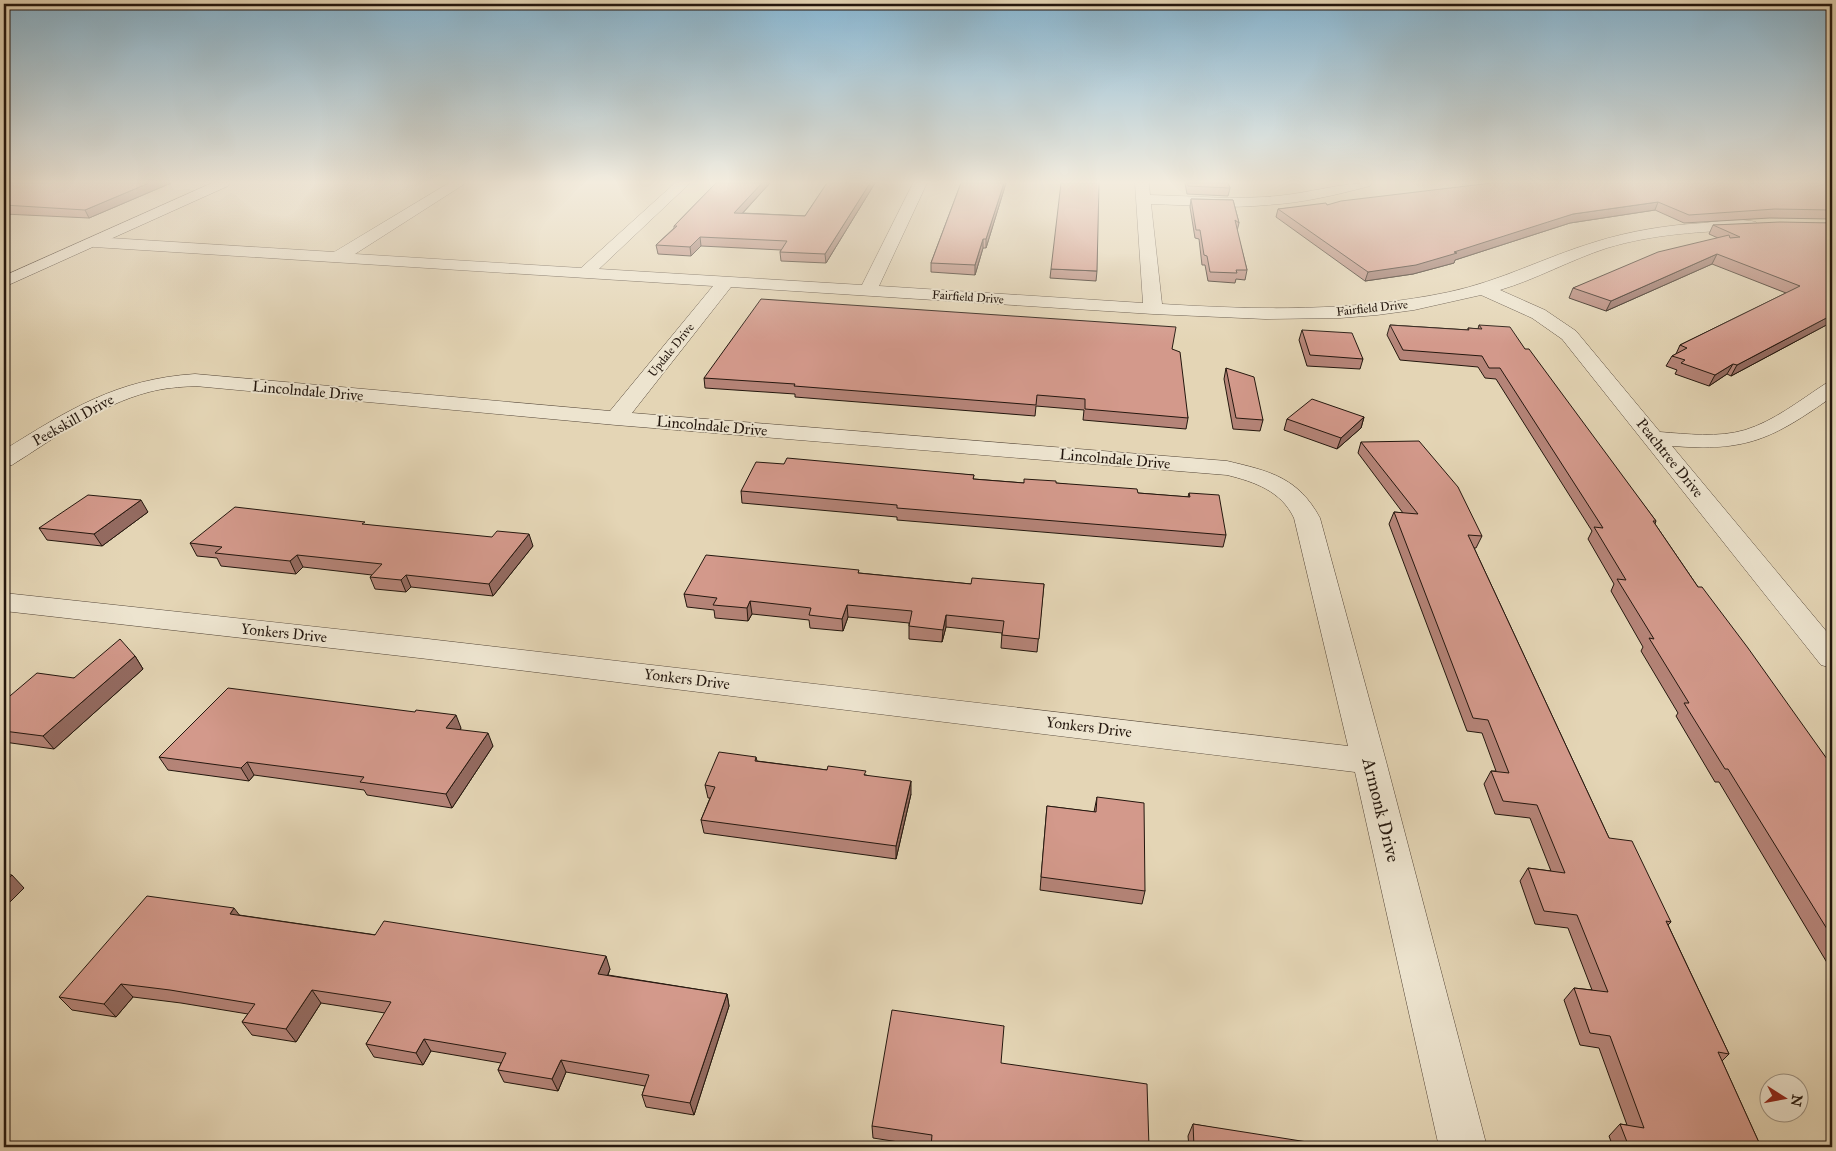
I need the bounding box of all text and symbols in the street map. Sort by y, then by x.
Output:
street label: Fairfield Drive [932,288,1004,306]
street label: Fairfield Drive [1335,297,1409,319]
street label: Updale Drive [645,320,697,380]
street label: Lincolndale Drive [252,377,364,405]
street label: Peekskill Drive [29,390,117,450]
street label: Lincolndale Drive [656,412,768,440]
street label: Peachtree Drive [1633,415,1707,501]
street label: Lincolndale Drive [1059,445,1171,473]
street label: Yonkers Drive [240,620,328,646]
street label: Yonkers Drive [643,665,731,693]
street label: Yonkers Drive [1045,713,1133,741]
street label: Armonk Drive [1357,755,1405,864]
north arrow [1758,1074,1808,1124]
text: N [1787,1093,1806,1108]

